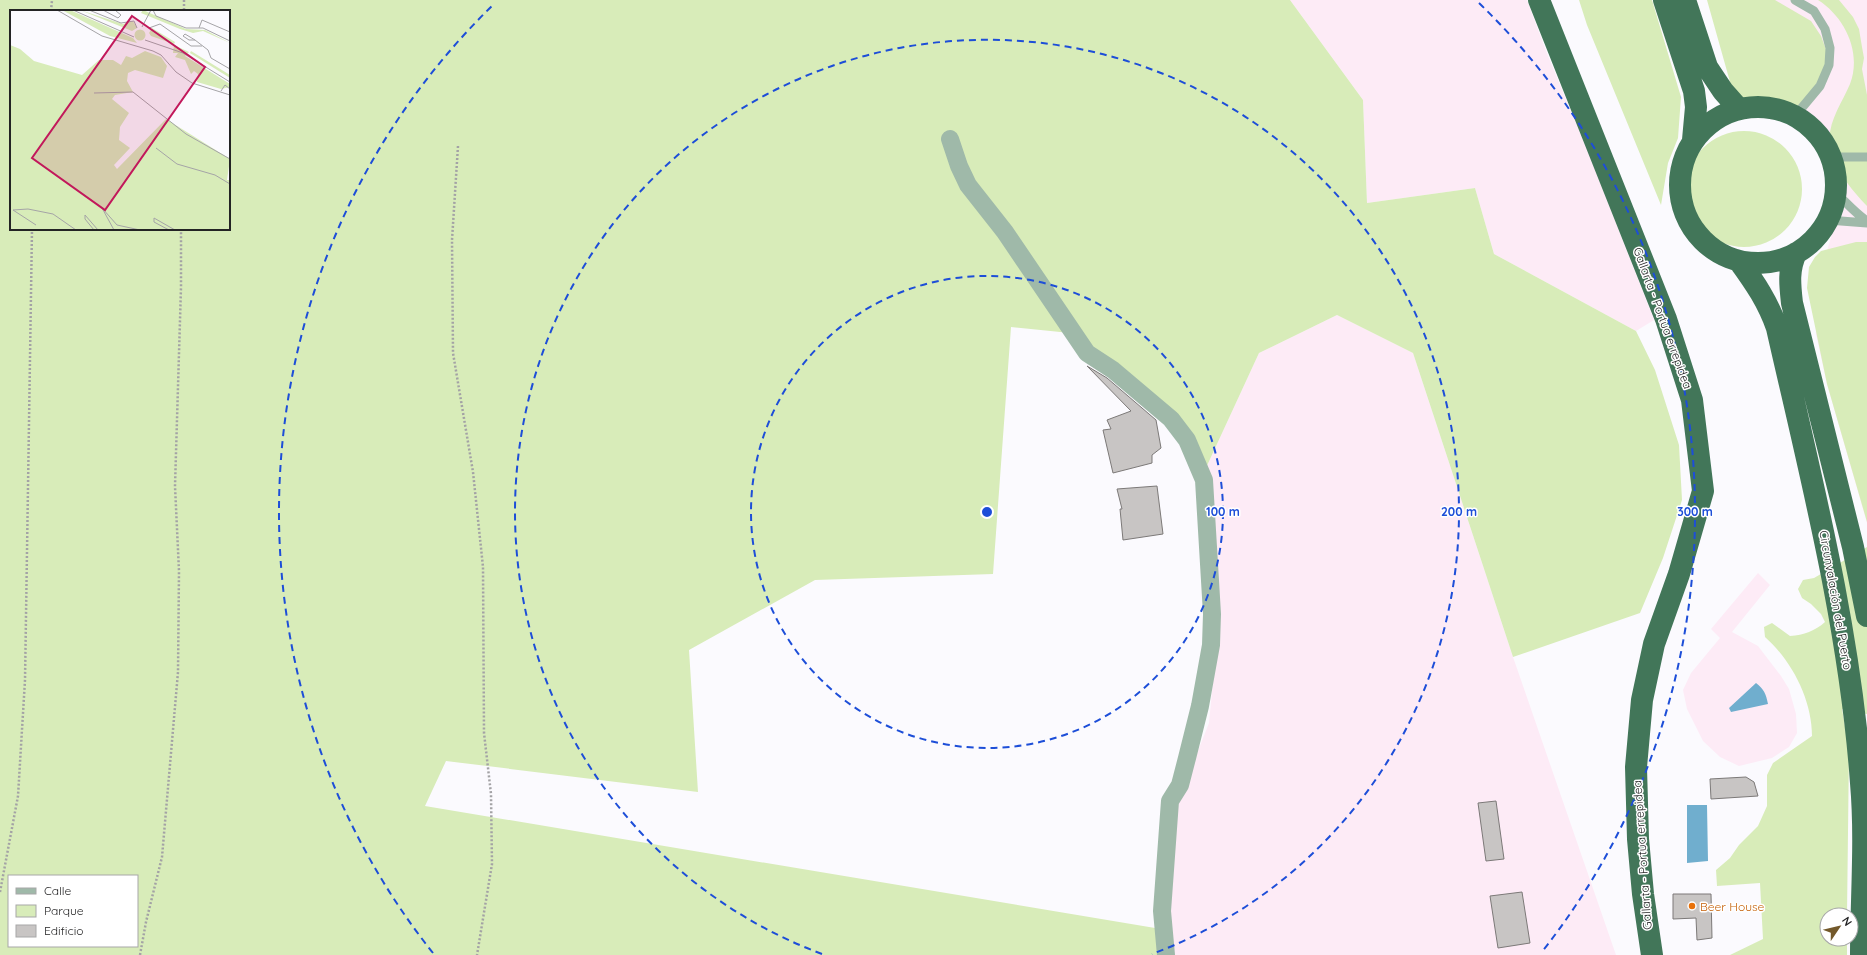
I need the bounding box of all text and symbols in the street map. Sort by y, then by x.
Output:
inset map [10,10,230,230]
street label: Gallarta - Portua errepidea [1630,245,1696,391]
text: 100 m [1206,504,1240,519]
text: 200 m [1441,504,1477,519]
text: 300 m [1677,504,1713,519]
centre of rings [980,505,994,519]
street label: Circunvalación del Puerto [1816,529,1856,671]
street label: Gallarta - Portua errepidea [1629,780,1655,930]
legend [8,875,138,947]
text: Calle [44,883,72,898]
place label: Beer House [1700,899,1765,914]
marker: Beer House [1687,901,1697,911]
text: Parque [44,903,84,918]
north arrow [1819,907,1859,947]
text: N [1839,914,1855,929]
text: Edificio [44,923,84,938]

